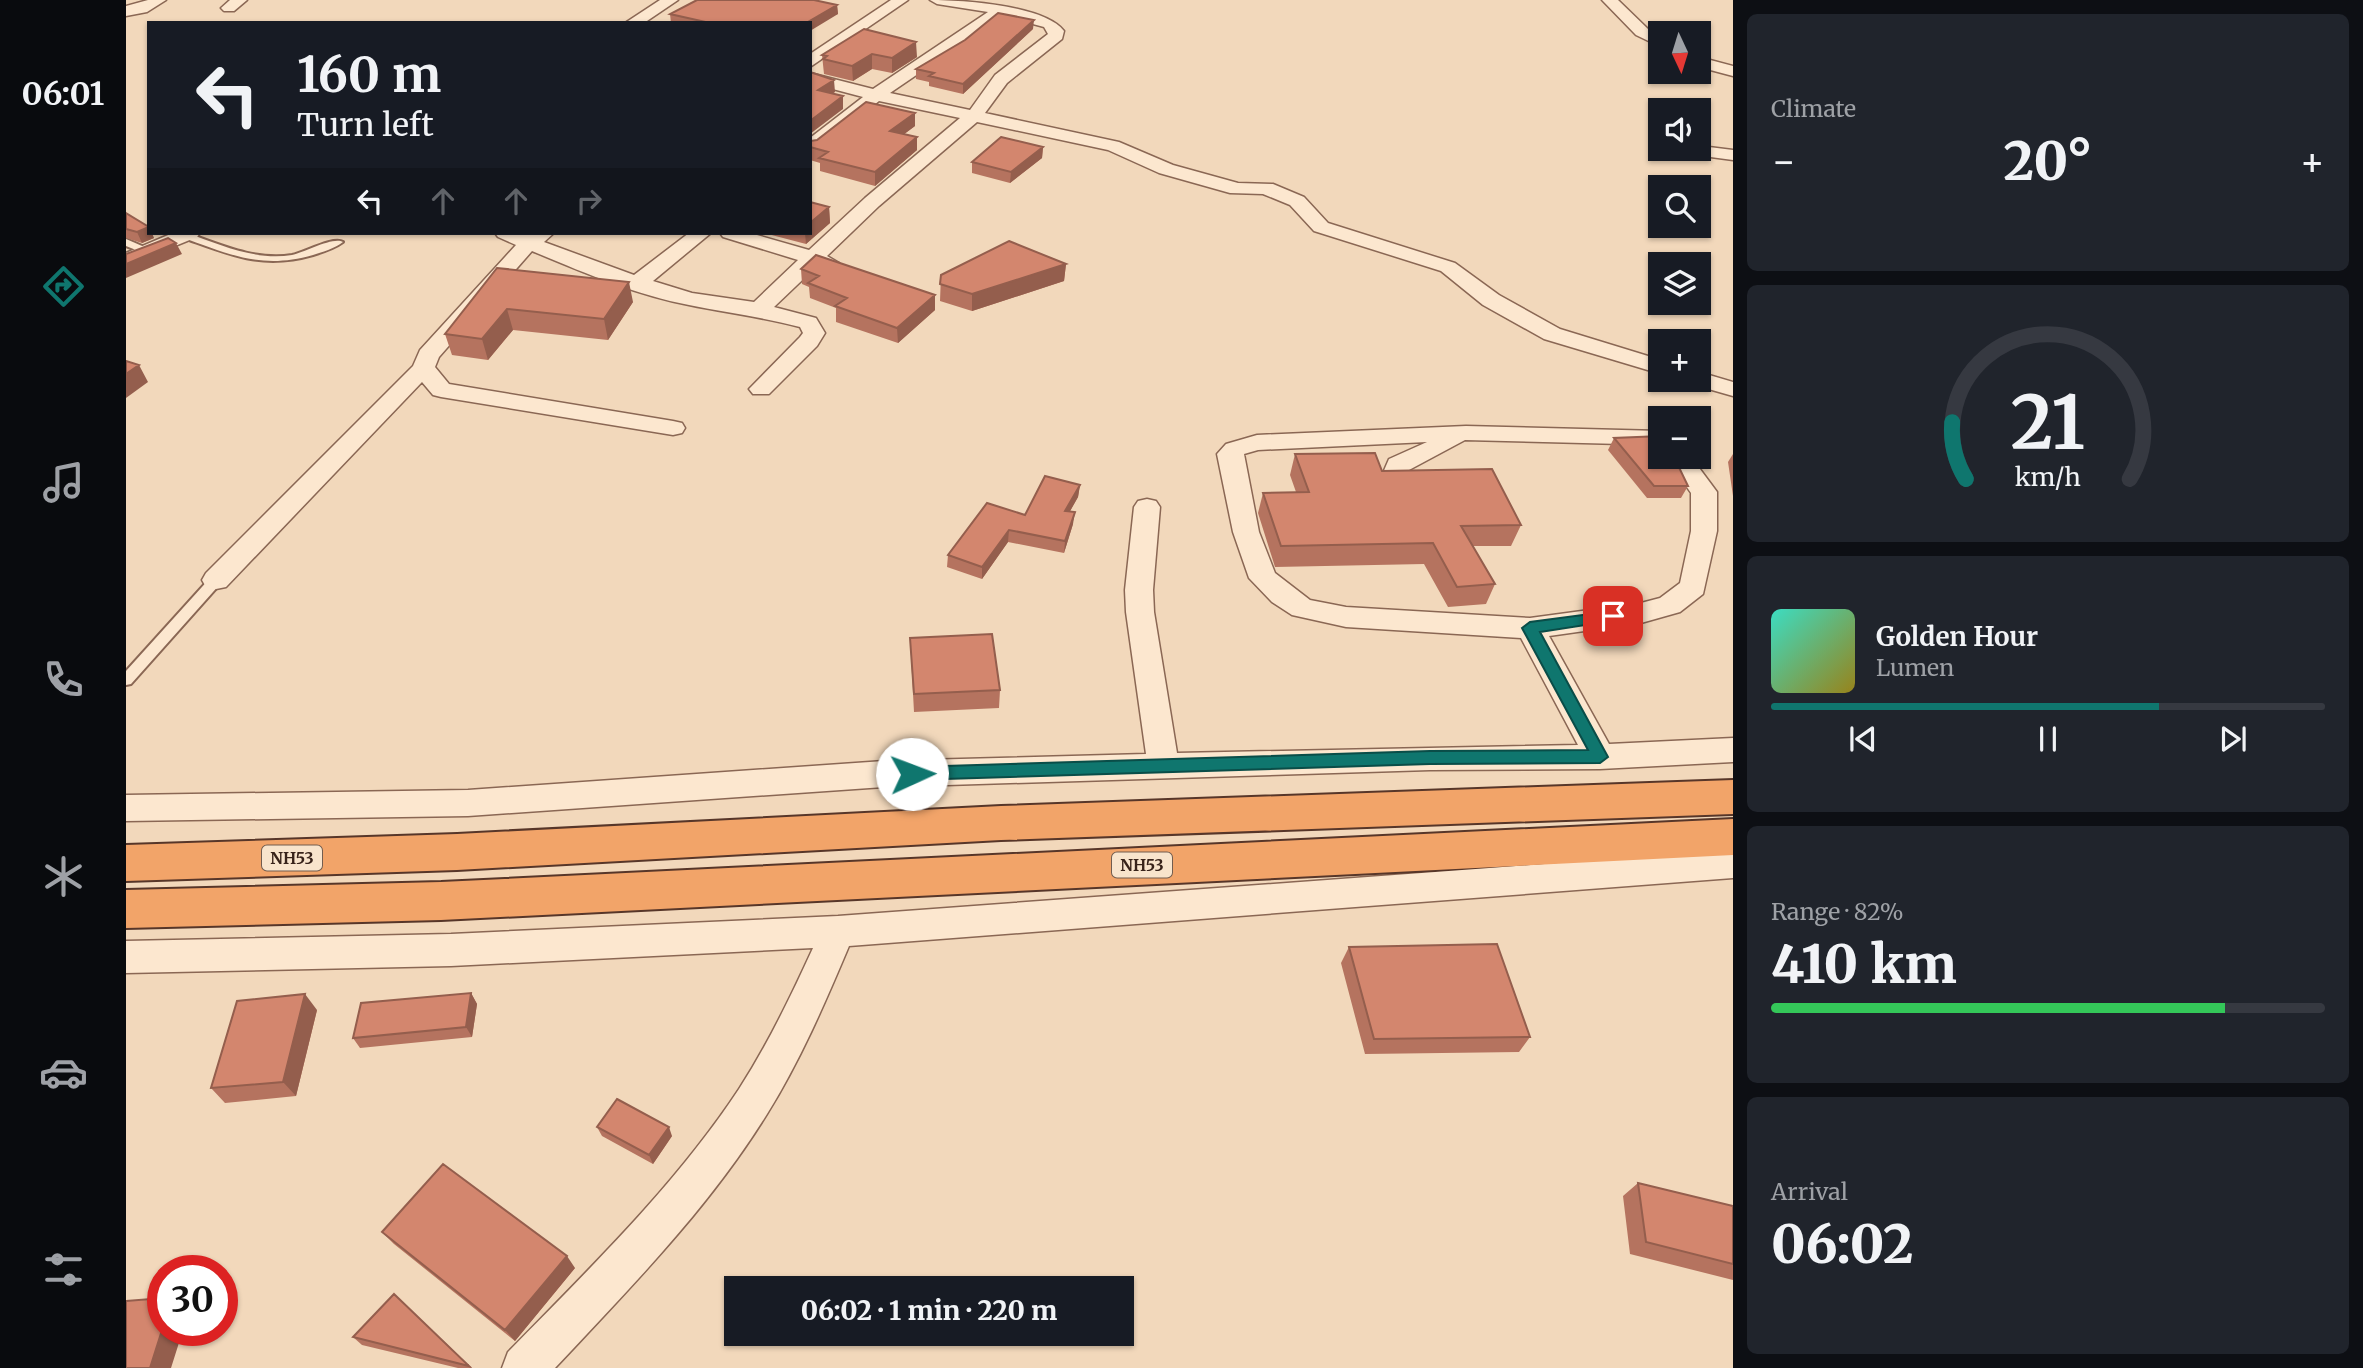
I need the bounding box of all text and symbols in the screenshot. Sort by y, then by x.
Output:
north arrow [1648,21,1712,84]
map controls [1648,21,1711,469]
text: 160 m [297,44,441,105]
icon: left [182,49,273,140]
text: 06:01 [22,74,104,114]
text: Climate [1771,94,1856,123]
button: sound [1648,98,1711,161]
text: Turn left [297,105,434,145]
text: 20° [2004,129,2092,194]
text: − [1771,138,1796,185]
text: + [2300,138,2325,185]
button: search [1648,175,1711,238]
icon: left [351,182,389,220]
icon: ahead [424,182,462,220]
icon: ahead [497,182,535,220]
icon: right [570,182,608,220]
button: layers [1648,252,1711,315]
icon: directions [39,262,88,311]
button: + [1648,329,1711,392]
text: 21 [2011,378,2085,470]
button: − [1648,406,1711,469]
icon: music [39,458,88,507]
text: km/h [2015,461,2081,493]
pin [1583,586,1643,646]
icon: arrive [1594,597,1632,635]
text: Golden Hour [1876,620,2038,653]
text: Lumen [1876,653,1954,682]
icon: phone [39,655,88,704]
icon: previous [1844,720,1882,758]
icon: pause [2029,720,2067,758]
icon: next [2214,720,2252,758]
position arrow [875,737,949,811]
road number: NH53 [262,846,322,870]
icon: climate [39,852,88,901]
road number: NH53 [1112,852,1172,878]
text: Range · 82% [1771,897,1904,926]
text: 410 km [1771,932,1957,997]
icon: car [39,1048,88,1097]
text: Arrival [1771,1177,1848,1206]
text: 06:02 [1771,1212,1914,1277]
icon: filters [39,1245,88,1294]
speed limit sign: 30 [147,1255,238,1346]
text: 06:02 · 1 min · 220 m [801,1294,1057,1327]

